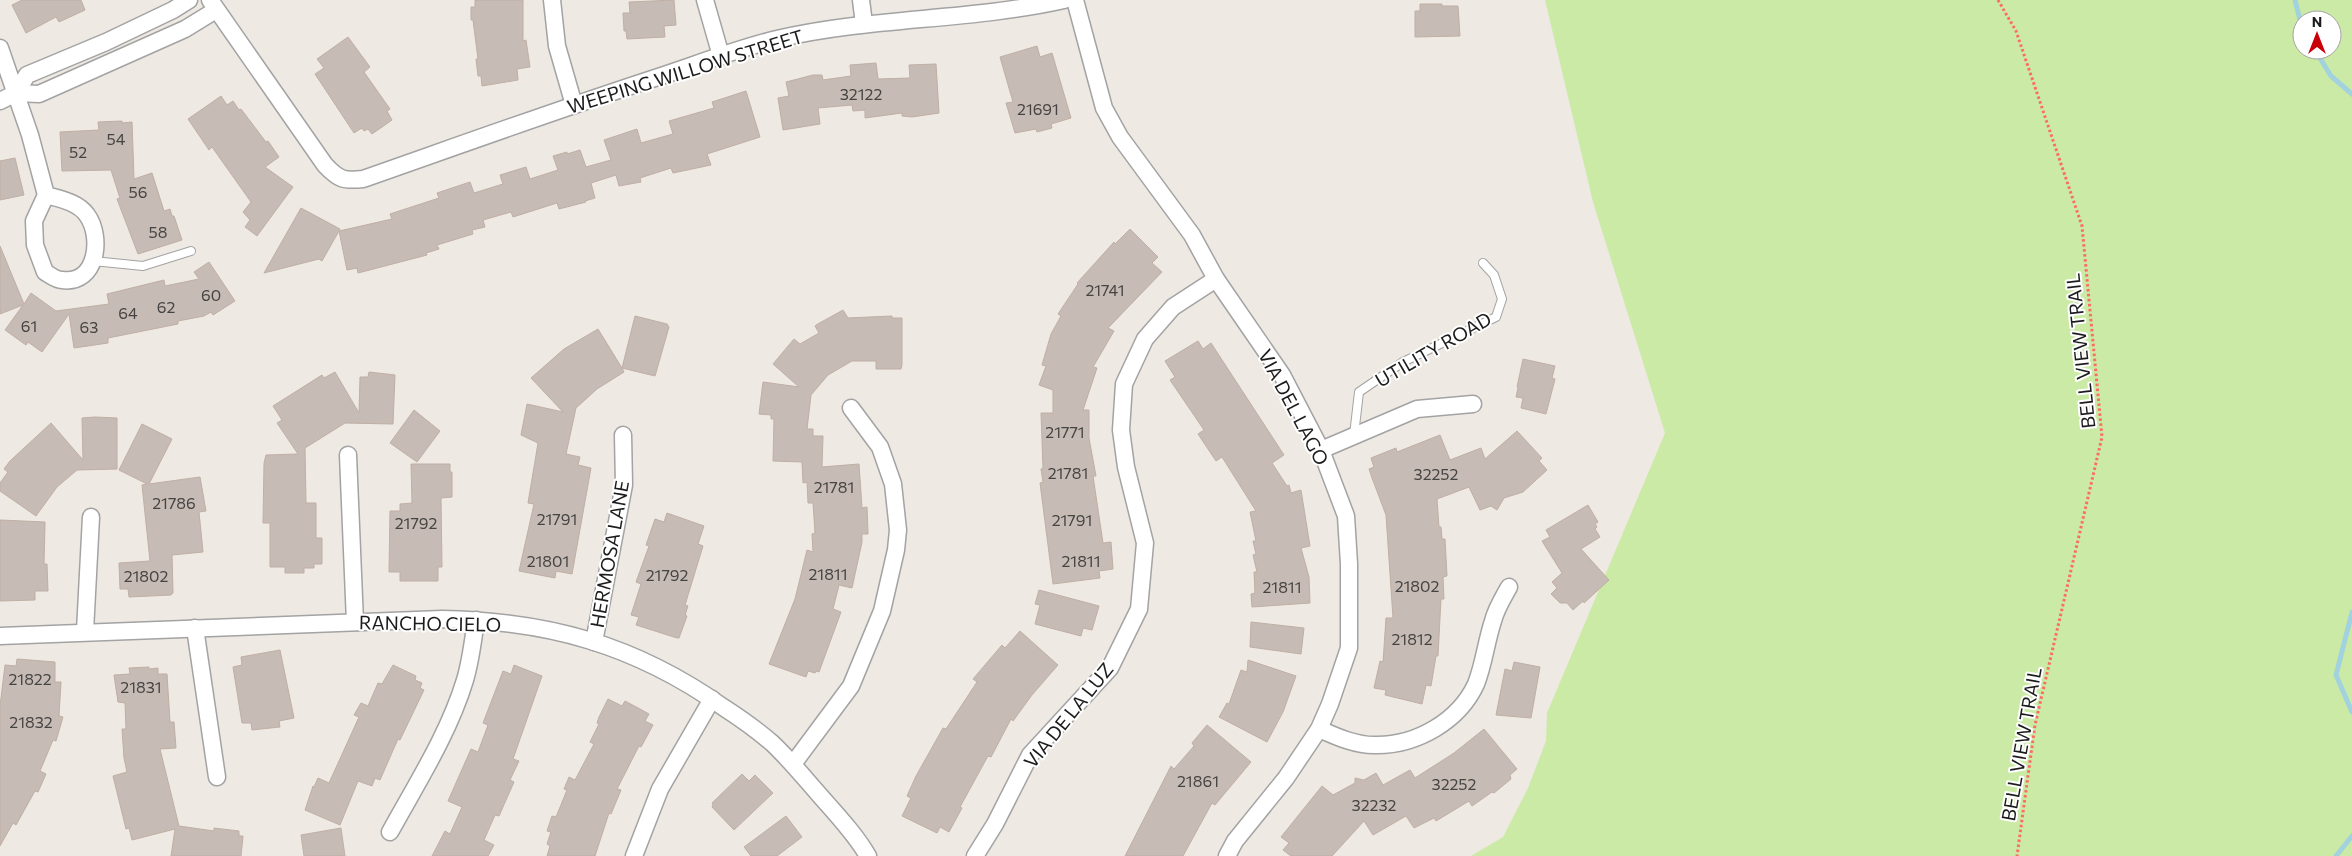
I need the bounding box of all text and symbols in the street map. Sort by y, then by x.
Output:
north arrow [2292,10,2342,60]
text: N [2312,13,2322,30]
street label: WEEPING WILLOW STREET [564,24,806,118]
house number: 32122 [840,84,882,103]
house number: 21691 [1017,99,1059,118]
house number: 54 [107,129,126,148]
house number: 52 [69,142,87,161]
house number: 56 [129,182,147,201]
house number: 58 [149,222,167,241]
street label: BELL VIEW TRAIL [2060,272,2100,430]
house number: 21741 [1085,280,1125,299]
house number: 60 [201,285,221,304]
house number: 62 [157,297,175,316]
house number: 64 [118,303,138,322]
street label: UTILITY ROAD [1371,306,1495,392]
house number: 61 [21,316,37,335]
house number: 63 [80,317,98,336]
street label: VIA DEL LAGO [1254,345,1334,469]
house number: 21771 [1045,422,1085,441]
house number: 21781 [1048,463,1088,482]
house number: 32252 [1414,464,1459,483]
house number: 21781 [814,477,854,496]
street label: HERMOSA LANE [585,479,633,629]
house number: 21786 [152,493,196,512]
house number: 21791 [537,509,577,528]
house number: 21791 [1052,510,1092,529]
house number: 21792 [395,513,437,532]
house number: 21801 [527,551,569,570]
house number: 21811 [1061,551,1101,570]
house number: 21811 [808,564,848,583]
house number: 21792 [646,565,688,584]
house number: 21802 [124,566,168,585]
house number: 21802 [1395,576,1439,595]
house number: 21811 [1262,577,1302,596]
street label: RANCHO CIELO [359,610,501,636]
house number: 21812 [1391,629,1433,648]
street label: VIA DE LA LUZ [1018,658,1118,772]
street label: BELL VIEW TRAIL [1996,665,2046,823]
house number: 21822 [8,669,52,688]
house number: 21831 [120,677,162,696]
house number: 21832 [9,712,53,731]
house number: 21861 [1177,771,1219,790]
house number: 32252 [1432,774,1477,793]
house number: 32232 [1352,795,1397,814]

